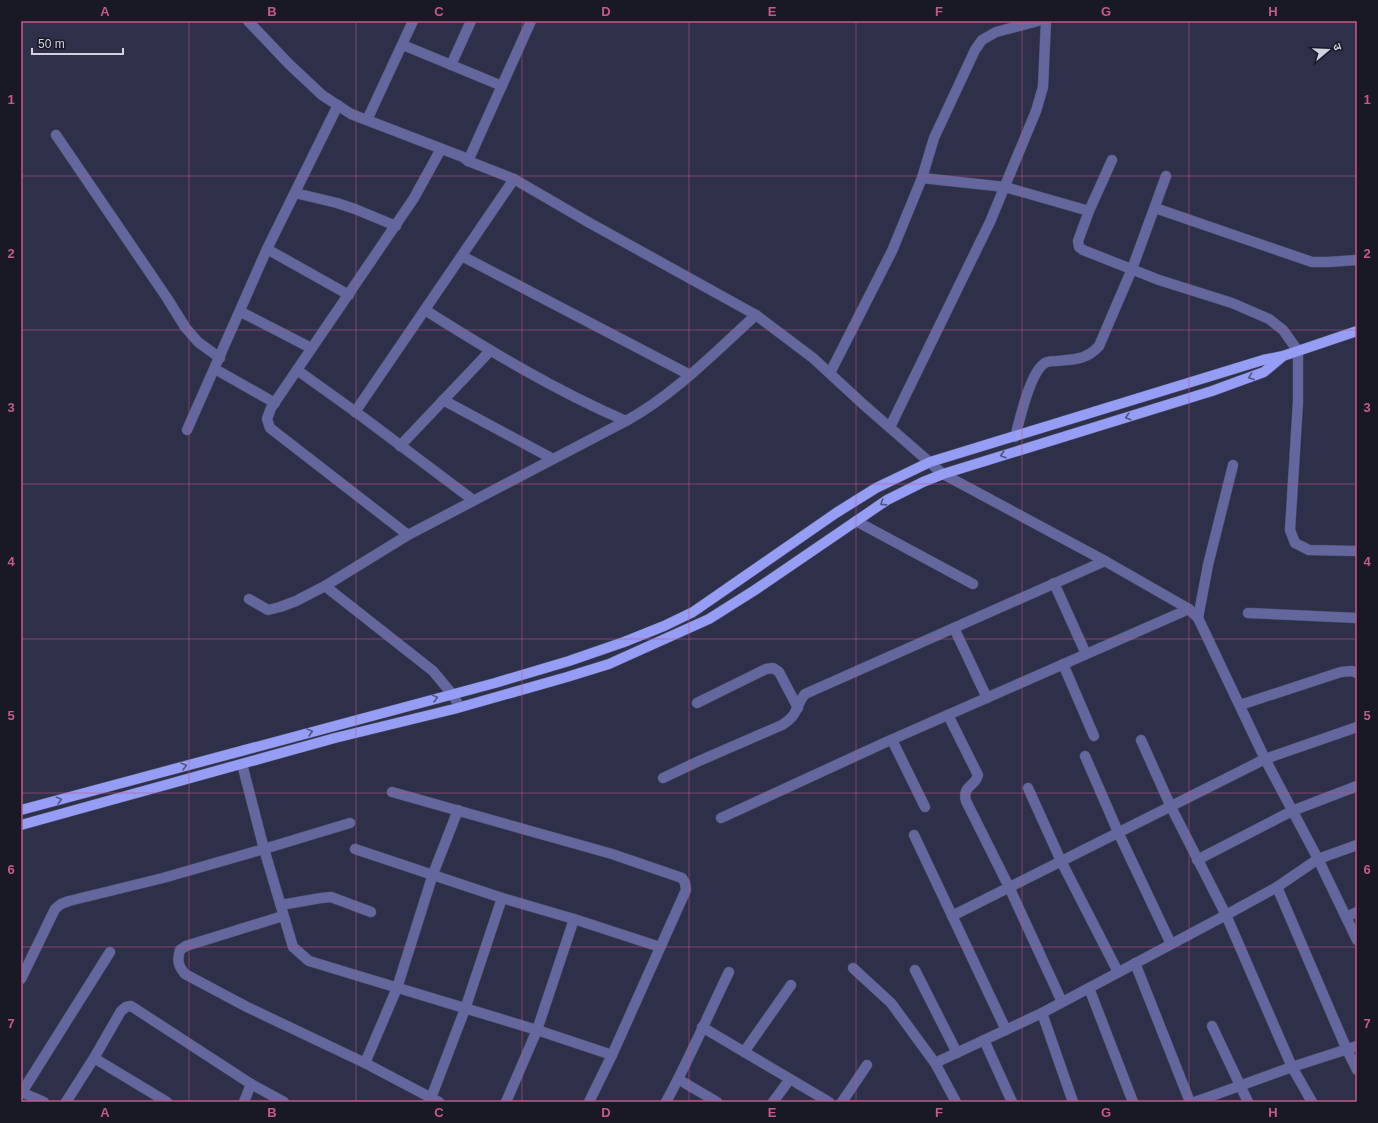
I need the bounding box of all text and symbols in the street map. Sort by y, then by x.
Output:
text: A [100,4,110,19]
text: B [267,4,277,19]
text: C [434,4,444,19]
text: D [601,4,611,19]
text: E [768,4,777,19]
text: F [935,4,943,19]
text: G [1101,4,1111,19]
text: H [1268,4,1278,19]
scale bar [32,30,123,56]
north arrow [1308,30,1348,70]
text: 50 m [38,37,65,51]
text: उ [1331,42,1344,52]
text: 1 [7,92,15,107]
text: 1 [1363,92,1371,107]
text: 2 [7,246,15,261]
text: 2 [1363,246,1371,261]
one-way arrow [1248,372,1255,380]
text: 3 [7,400,15,415]
text: 3 [1363,400,1371,415]
one-way arrow [1124,412,1131,421]
one-way arrow [1000,450,1007,459]
one-way arrow [880,498,887,506]
text: 4 [7,554,15,569]
text: 4 [1363,554,1371,569]
one-way arrow [432,695,439,703]
text: 5 [7,708,15,723]
text: 5 [1363,708,1371,723]
one-way arrow [306,728,313,737]
one-way arrow [180,762,187,771]
one-way arrow [55,796,62,804]
text: 6 [7,862,15,877]
text: 6 [1363,862,1371,877]
text: 7 [7,1016,15,1031]
text: 7 [1363,1016,1371,1031]
text: A [100,1105,110,1120]
text: B [267,1105,277,1120]
text: C [434,1105,444,1120]
text: D [601,1105,611,1120]
text: E [768,1105,777,1120]
text: F [935,1105,943,1120]
text: G [1101,1105,1111,1120]
text: H [1268,1105,1278,1120]

